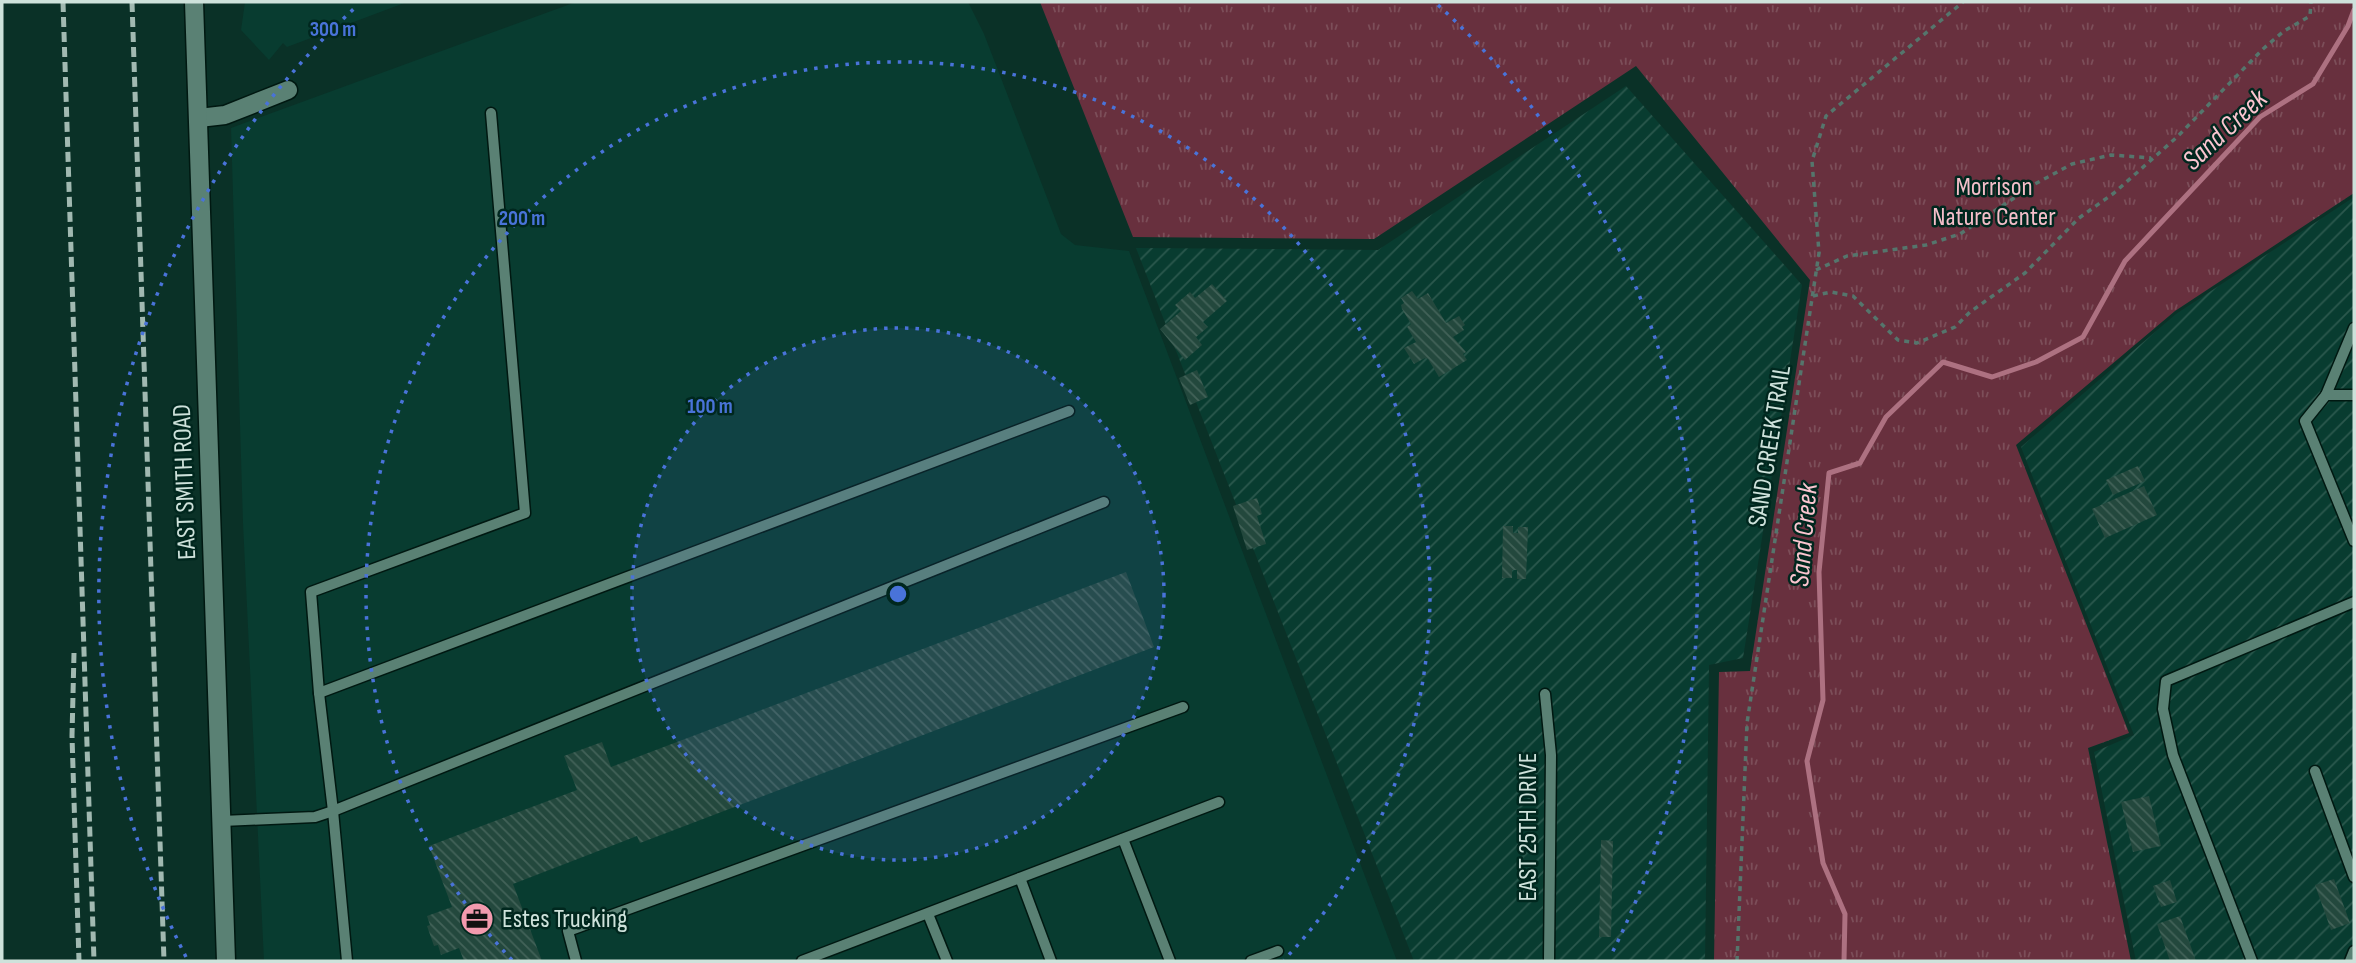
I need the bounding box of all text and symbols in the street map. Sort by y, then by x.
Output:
text: 300 m [310,17,356,42]
water label: Sand Creek [2176,82,2275,177]
park label: Morrison Nature Center [1932,172,2056,233]
text: 200 m [499,206,545,231]
street label: SAND CREEK TRAIL [1742,363,1798,529]
text: 100 m [687,394,733,419]
street label: EAST SMITH ROAD [167,404,203,560]
water label: Sand Creek [1783,480,1825,588]
centre of rings [886,582,910,606]
street label: EAST 25TH DRIVE [1513,753,1544,901]
office icon: Estes Trucking [458,900,496,938]
place label: Estes Trucking [502,904,627,935]

